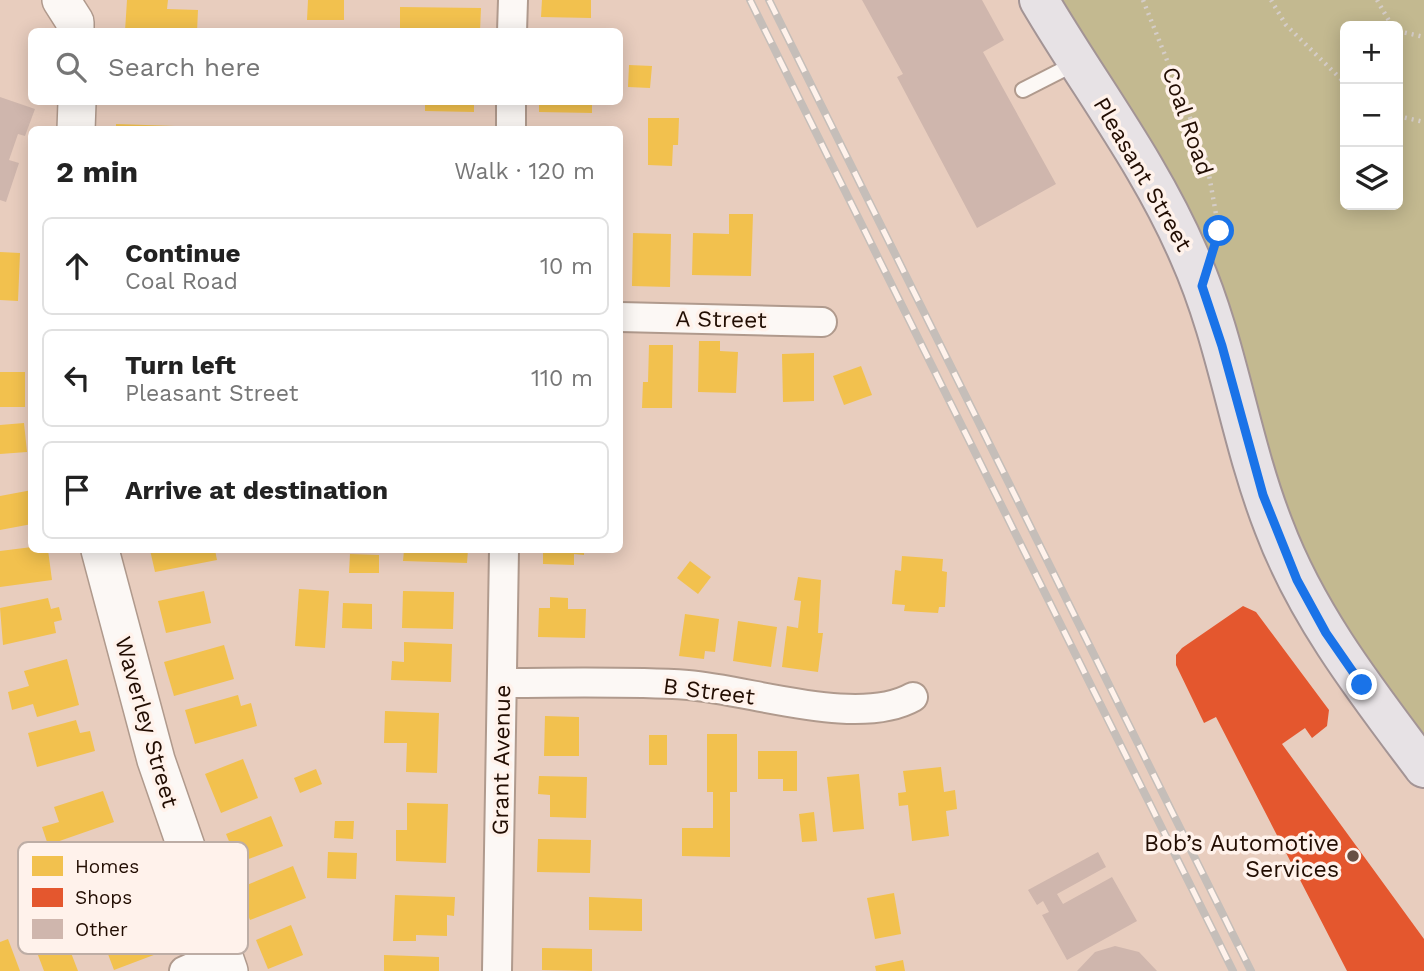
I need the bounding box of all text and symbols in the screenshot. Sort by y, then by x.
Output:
map controls [1340,21,1403,210]
button: + [1340,21,1403,84]
search box [28,28,623,105]
icon: search [52,48,90,86]
text: Search here [108,52,260,82]
street label: Coal Road [1156,63,1219,179]
button: − [1340,84,1403,147]
street label: Pleasant Street [1088,92,1198,256]
button: layers [1340,147,1403,210]
text: 2 min [56,154,138,189]
text: Walk · 120 m [454,158,595,185]
route start [1203,215,1234,246]
text: Continue [125,238,241,268]
icon: ahead [58,247,96,285]
text: 10 m [540,253,593,280]
text: Coal Road [125,268,238,295]
street label: A Street [675,305,767,334]
text: Turn left [125,350,236,380]
icon: left [58,359,96,397]
text: 110 m [531,365,593,392]
text: Pleasant Street [125,380,298,407]
icon: arrive [58,471,96,509]
text: Arrive at destination [125,475,388,505]
street label: Waverley Street [109,634,184,811]
route end [1346,669,1377,700]
street label: B Street [662,672,757,711]
street label: Grant Avenue [487,684,516,836]
place label: Bob’s Automotive Services [1144,830,1339,883]
legend [18,842,248,954]
marker: Bob’s Automotive Services [1345,848,1361,864]
text: Homes [75,855,139,878]
text: Shops [75,886,132,909]
text: Other [75,918,128,941]

